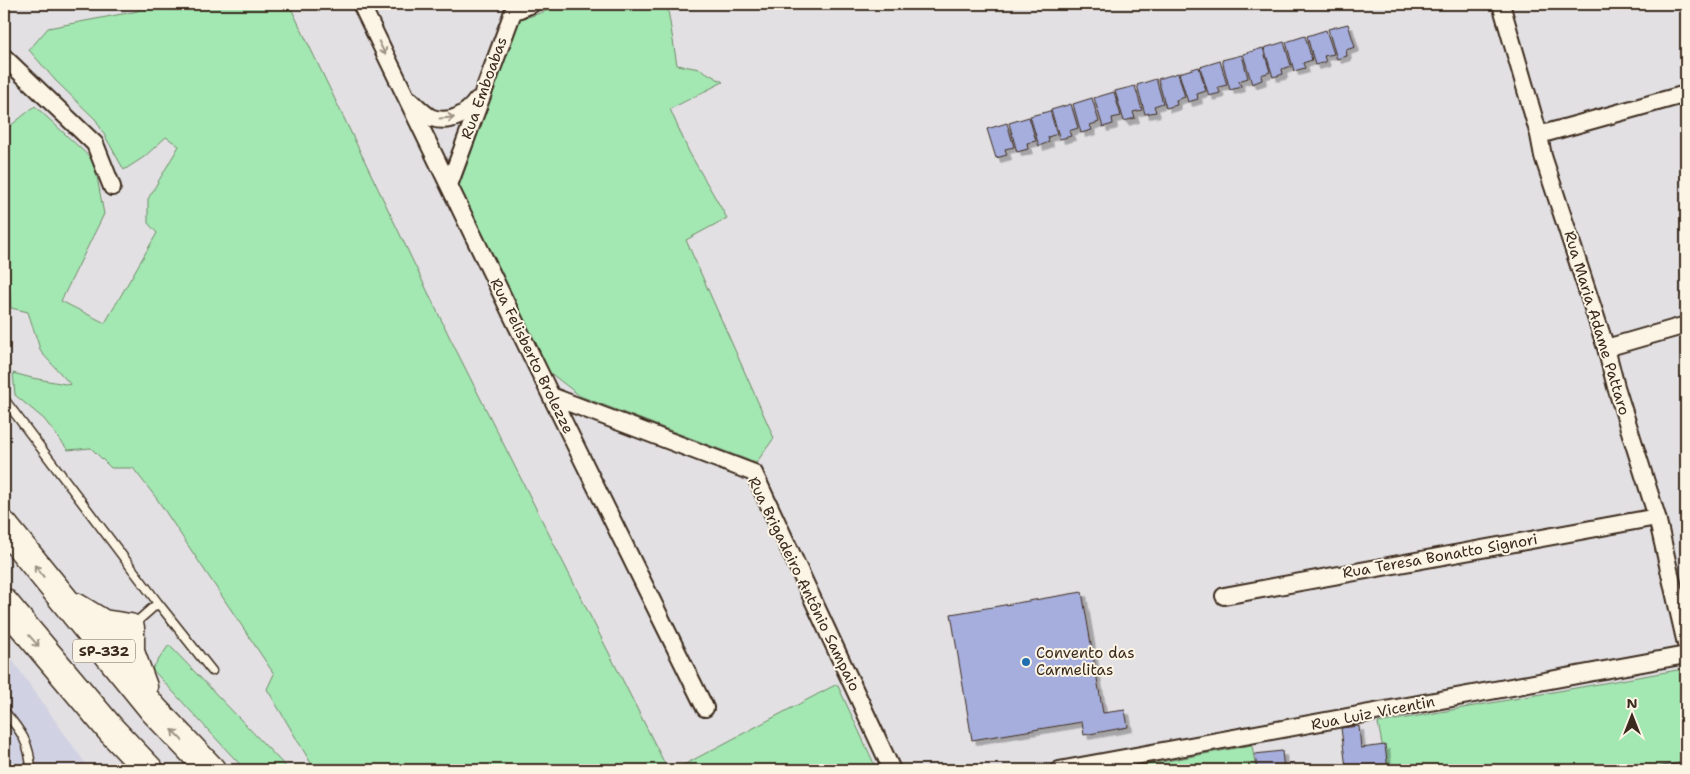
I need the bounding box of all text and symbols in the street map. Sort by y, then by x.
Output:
street label: Rua Emboabas [456,34,512,142]
one-way arrow [377,40,387,55]
one-way arrow [439,113,455,122]
street label: Rua Maria Adame Pattaro [1559,228,1635,418]
street label: Rua Felisberto Brolezze [486,275,578,437]
street label: Rua Brigadeiro Antônio Sampaio [743,473,865,695]
street label: Rua Teresa Bonatto Signori [1341,529,1539,583]
one-way arrow [33,564,44,577]
one-way arrow [29,635,40,648]
road number: SP-332 [73,640,135,662]
place label: Convento das Carmelitas [1036,643,1135,680]
marker: Convento das Carmelitas [1020,656,1032,668]
street label: Rua Luiz Vicentin [1310,691,1436,735]
north arrow [1608,692,1658,742]
text: N [1626,694,1638,712]
one-way arrow [171,729,183,741]

